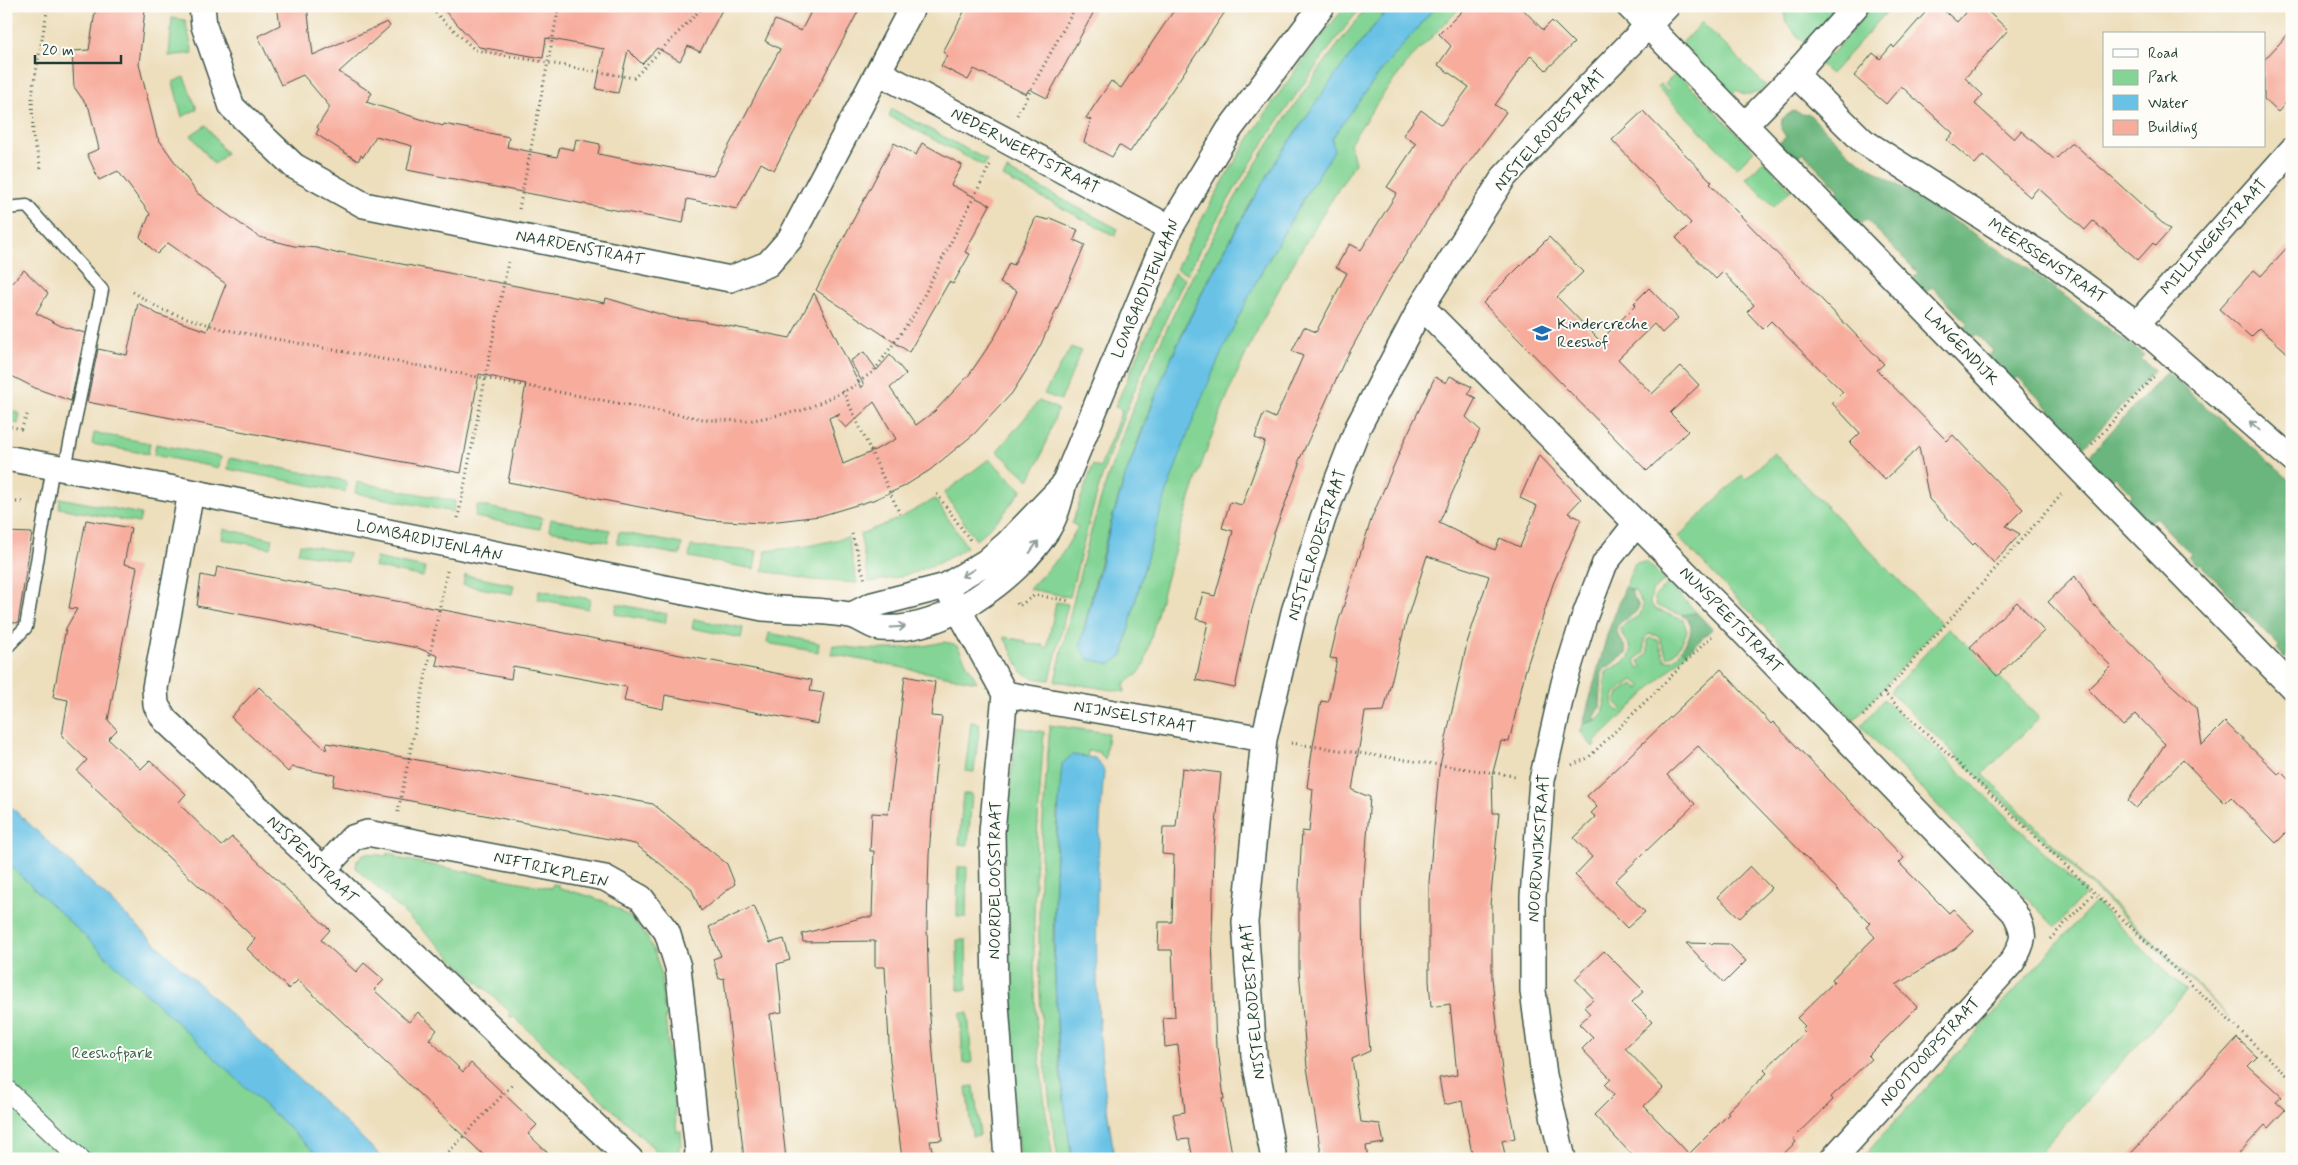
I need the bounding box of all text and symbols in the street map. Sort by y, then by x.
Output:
scale bar [35,32,121,64]
legend [2103,32,2266,148]
text: 20 m [42,41,74,61]
text: Road [2148,44,2178,64]
street label: NISTELRODESTRAAT [1490,64,1610,196]
text: Park [2148,68,2178,88]
text: Water [2148,94,2188,114]
street label: NEDERWEERTSTRAAT [947,103,1103,199]
text: Building [2148,118,2198,139]
street label: MILLINGENSTRAAT [2156,174,2272,300]
street label: MEERSSENSTRAAT [1984,213,2110,309]
street label: LOMBARDIJENLAAN [1107,216,1185,362]
street label: NAARDENSTRAAT [514,225,647,271]
street label: LANGENDIJK [1919,304,2004,391]
place label: Kindercreche Reeshof [1557,314,1648,353]
school or university icon: Kindercreche Reeshof [1531,322,1553,344]
one-way arrow [2249,421,2262,432]
street label: NISTELRODESTRAAT [1283,467,1351,623]
street label: LOMBARDIJENLAAN [354,515,505,567]
one-way arrow [1029,540,1039,554]
street label: NUNSPEETSTRAAT [1675,562,1787,678]
one-way arrow [962,568,976,578]
one-way arrow [890,623,906,632]
street label: NIJNSELSTRAAT [1072,696,1198,738]
street label: NOORDWIJKSTRAAT [1523,773,1555,923]
street label: NOORDELOOSSTRAAT [985,801,1006,959]
street label: NISPENSTRAAT [262,811,363,910]
street label: NIFTRIKPLEIN [492,847,610,893]
street label: NISTELRODESTRAAT [1236,922,1270,1080]
street label: NOOTDORPSTRAAT [1875,993,1985,1111]
park label: Reeshofpark [71,1043,153,1064]

